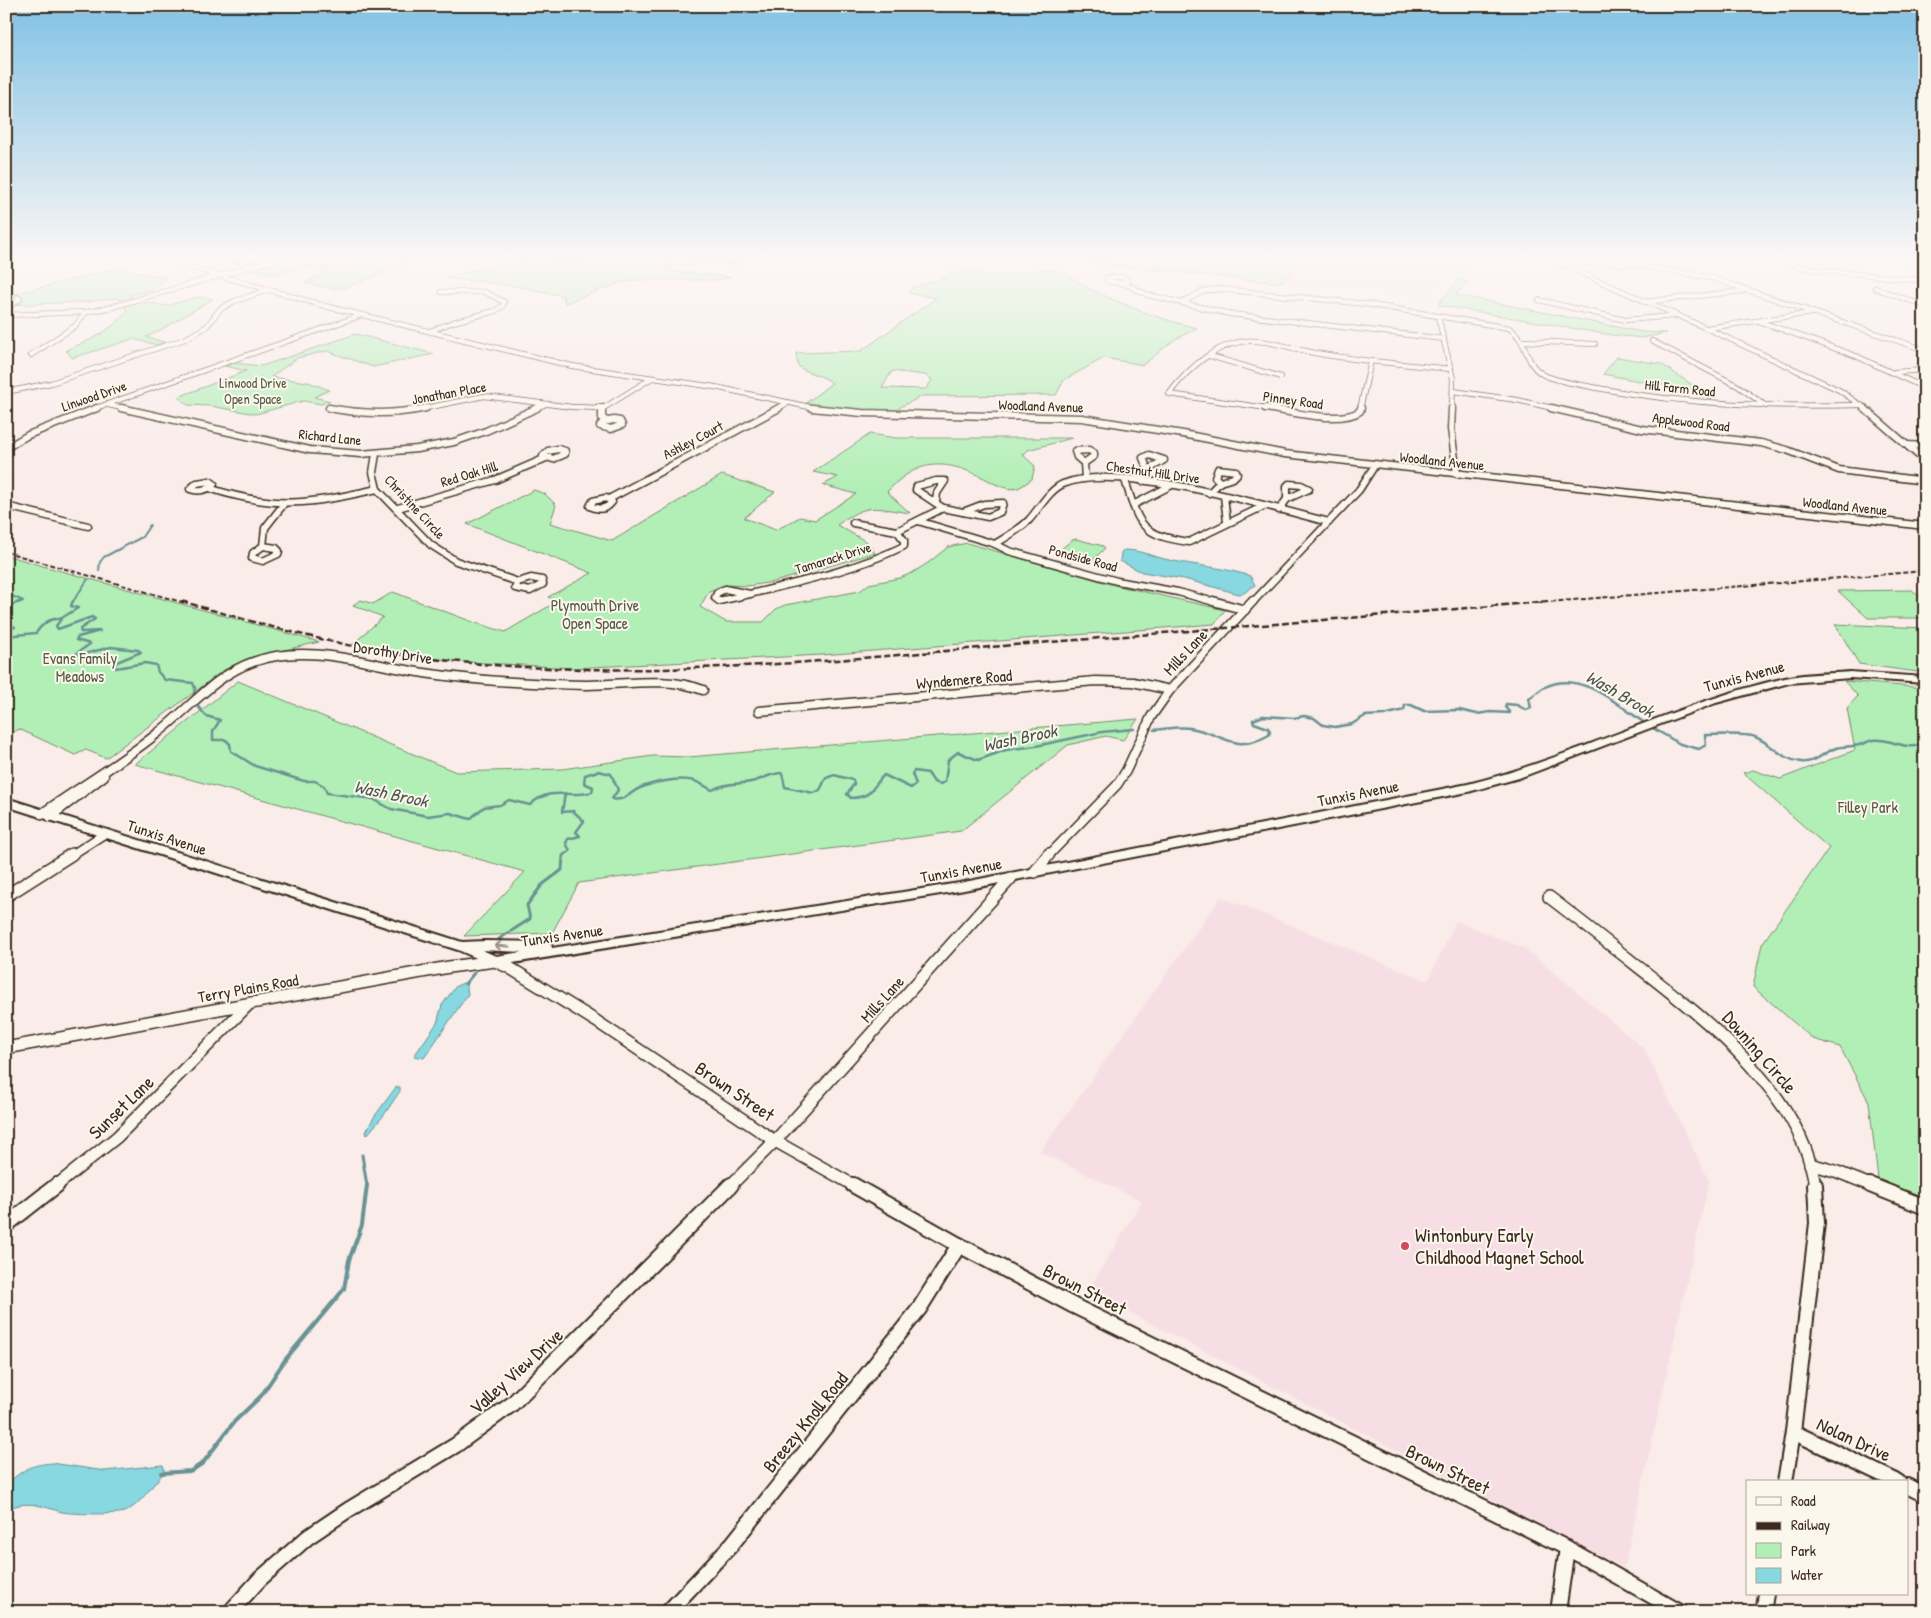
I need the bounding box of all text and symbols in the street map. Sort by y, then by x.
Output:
park label: Linwood Drive Open Space [219,373,287,409]
street label: Hill Farm Road [1644,374,1717,401]
street label: Linwood Drive [59,375,129,415]
street label: Jonathan Place [410,377,488,408]
street label: Pinney Road [1262,386,1325,414]
street label: Woodland Avenue [998,395,1084,416]
street label: Applewood Road [1651,407,1731,437]
street label: Ashley Court [659,416,727,464]
street label: Richard Lane [298,424,363,449]
street label: Woodland Avenue [1399,447,1486,474]
street label: Red Oak Hill [438,456,501,491]
street label: Chestnut Hill Drive [1105,456,1202,488]
street label: Christine Circle [381,470,450,543]
street label: Woodland Avenue [1802,492,1889,519]
street label: Tamarack Drive [792,537,874,578]
street label: Pondside Road [1047,539,1120,576]
park label: Plymouth Drive Open Space [551,594,640,634]
street label: Mills Lane [1158,624,1212,680]
street label: Dorothy Drive [352,635,435,669]
park label: Evans Family Meadows [43,647,118,687]
street label: Tunxis Avenue [1701,655,1787,697]
street label: Wyndemere Road [915,664,1013,694]
water label: Wash Brook [1582,664,1660,724]
water label: Wash Brook [981,717,1061,758]
water label: Wash Brook [352,774,432,814]
street label: Tunxis Avenue [1316,774,1401,812]
park label: Filley Park [1837,796,1898,818]
street label: Tunxis Avenue [124,814,210,860]
street label: Tunxis Avenue [919,852,1004,888]
street label: Tunxis Avenue [520,918,605,952]
one-way arrow [494,942,510,951]
street label: Terry Plains Road [196,968,300,1008]
street label: Mills Lane [855,970,909,1027]
street label: Downing Circle [1717,1005,1803,1099]
street label: Brown Street [690,1055,780,1127]
street label: Sunset Lane [83,1069,160,1145]
place label: Wintonbury Early Childhood Magnet School [1415,1222,1585,1270]
marker: Wintonbury Early Childhood Magnet School [1399,1240,1411,1252]
street label: Brown Street [1039,1257,1132,1321]
street label: Valley View Drive [464,1322,569,1420]
street label: Breezy Knoll Road [756,1366,854,1478]
street label: Nolan Drive [1813,1411,1896,1468]
street label: Brown Street [1402,1437,1495,1501]
legend [1746,1480,1908,1596]
text: Road [1791,1490,1816,1511]
text: Railway [1791,1514,1830,1535]
text: Park [1791,1540,1816,1561]
text: Water [1791,1564,1823,1585]

